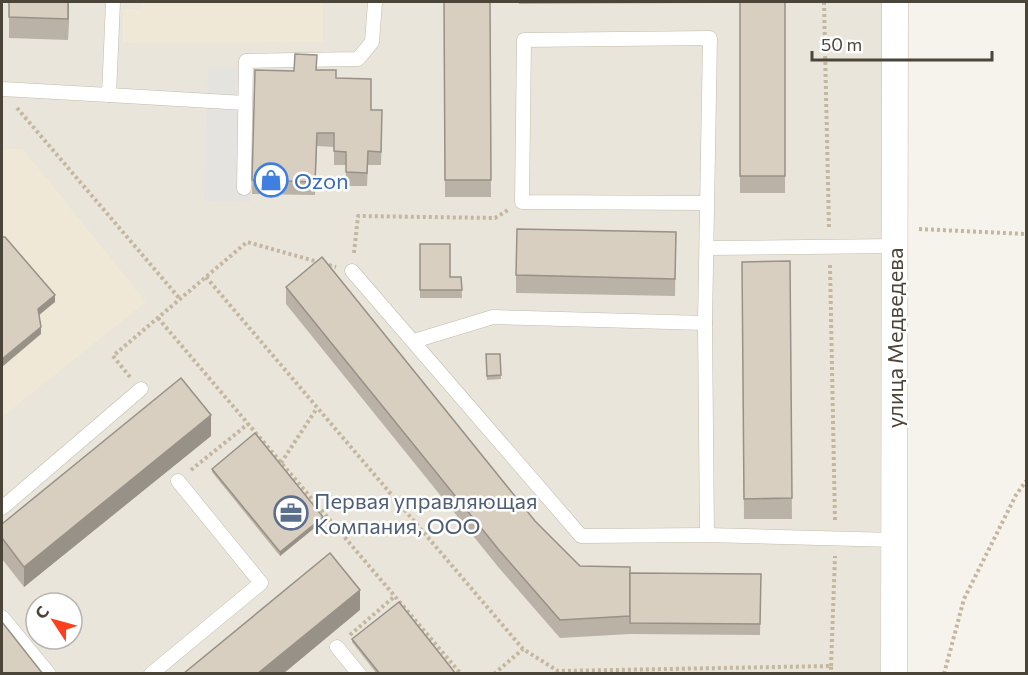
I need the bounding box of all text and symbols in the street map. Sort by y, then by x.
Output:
scale bar [812,24,992,62]
text: 50 m [821,33,862,55]
shop icon: Ozon [253,162,289,198]
place label: Ozon [294,167,349,194]
street label: улица Медведева [881,248,908,428]
place label: Первая управляющая Компания, ООО [314,487,537,539]
office icon: Первая управляющая Компания, ООО [273,495,309,531]
north arrow [24,591,84,651]
text: С [31,602,52,622]

